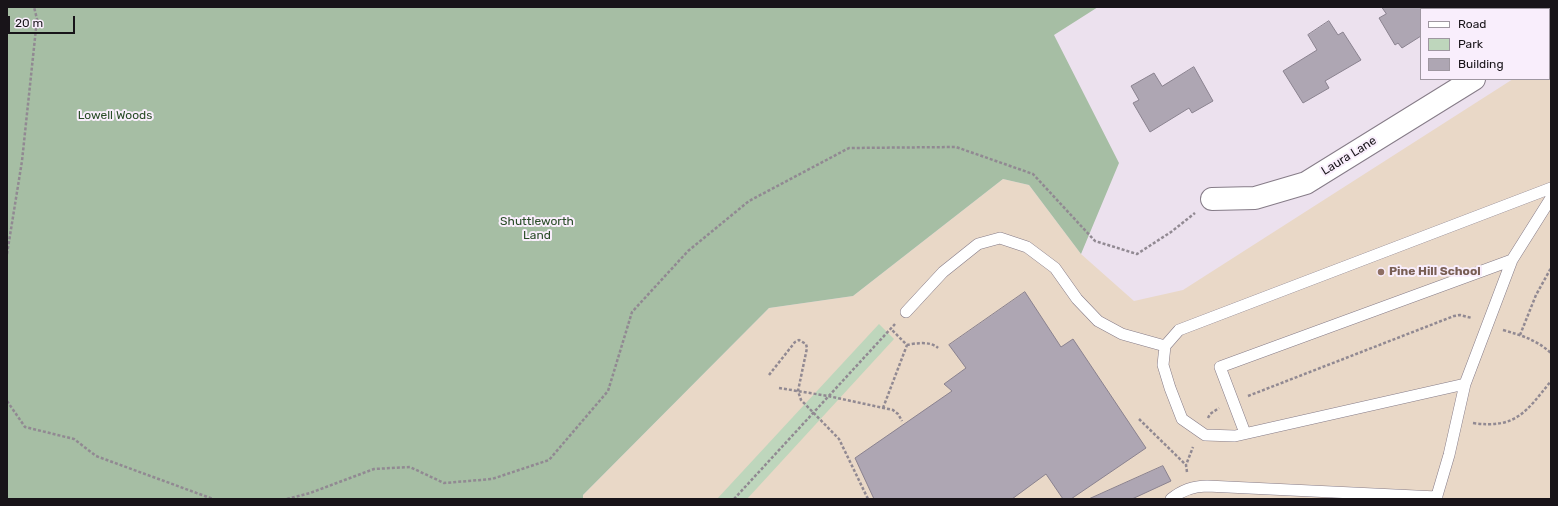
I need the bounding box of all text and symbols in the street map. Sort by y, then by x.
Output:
scale bar [10,8,77,34]
legend [1420,8,1550,80]
text: 20 m [15,16,43,30]
text: Road [1458,17,1486,31]
text: Park [1458,37,1483,51]
text: Building [1458,57,1504,71]
park label: Lowell Woods [78,109,152,123]
street label: Laura Lane [1319,133,1379,179]
park label: Shuttleworth Land [500,215,574,243]
place label: Pine Hill School [1389,265,1481,279]
marker: Pine Hill School [1376,267,1386,277]

